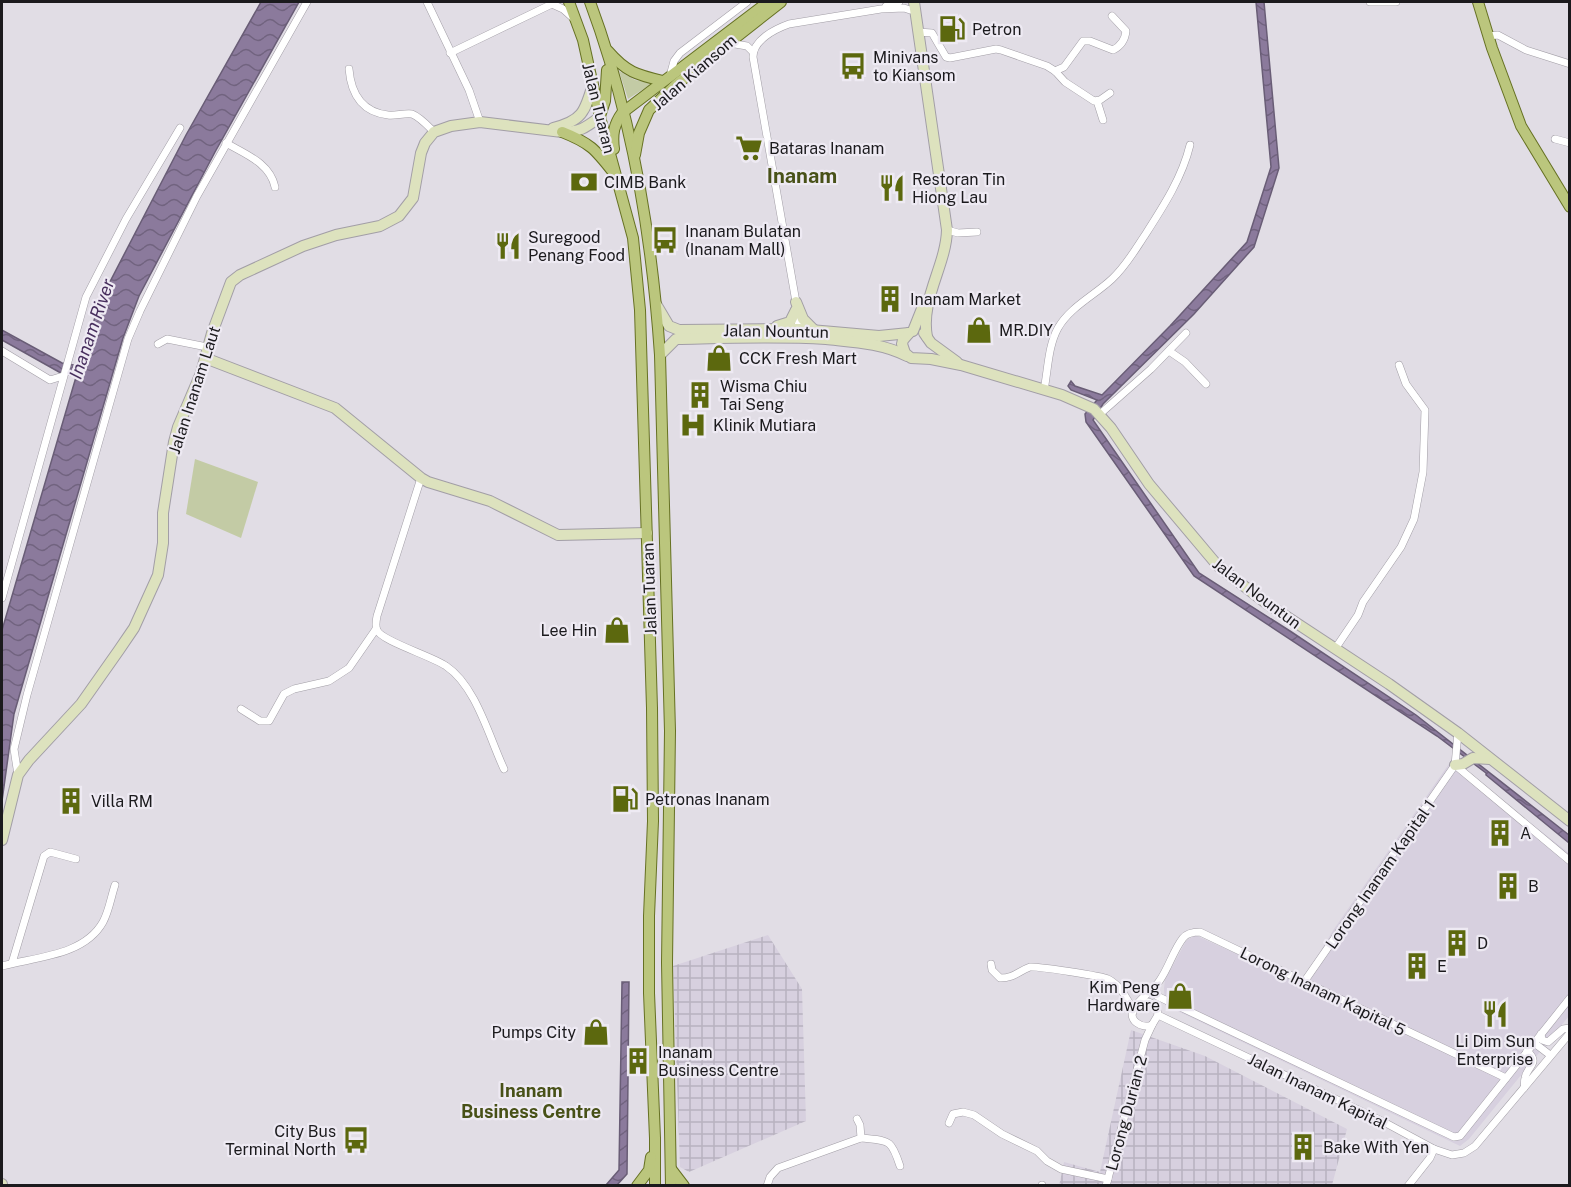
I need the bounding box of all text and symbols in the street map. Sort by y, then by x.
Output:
fuel station icon: Petron [937,14,967,44]
place label: Petron [972,20,1021,39]
street label: Jalan Kiansom [648,31,740,114]
place label: Minivans to Kiansom [873,48,956,85]
bus stop icon: Minivans to Kiansom [838,51,868,81]
street label: Jalan Tuaran [578,61,619,155]
supermarket icon: Bataras Inanam [734,133,764,163]
place label: Bataras Inanam [769,139,884,158]
district label: Inanam [767,164,837,188]
bank icon: CIMB Bank [569,167,599,197]
place label: Restoran Tin Hiong Lau [912,170,1005,207]
place label: CIMB Bank [604,173,686,192]
restaurant icon: Restoran Tin Hiong Lau [877,173,907,203]
place label: Inanam Bulatan (Inanam Mall) [685,222,801,259]
bus stop icon: Inanam Bulatan (Inanam Mall) [650,225,680,255]
place label: Suregood Penang Food [528,228,625,265]
restaurant icon: Suregood Penang Food [493,231,523,261]
water label: Inanam River [65,276,119,382]
building icon: Inanam Market [875,284,905,314]
place label: Inanam Market [910,290,1021,309]
shop icon: MR.DIY [964,315,994,345]
street label: Jalan Nountun [723,321,829,342]
place label: MR.DIY [999,321,1053,340]
street label: Jalan Inanam Laut [165,324,224,457]
shop icon: CCK Fresh Mart [704,343,734,373]
place label: CCK Fresh Mart [739,349,857,368]
place label: Wisma Chiu Tai Seng [720,377,807,414]
building icon: Wisma Chiu Tai Seng [685,380,715,410]
hospital icon: Klinik Mutiara [678,410,708,440]
place label: Klinik Mutiara [713,416,816,435]
street label: Jalan Tuaran [638,542,661,636]
street label: Jalan Nountun [1209,554,1305,633]
shop icon: Lee Hin [602,615,632,645]
place label: Lee Hin [541,621,597,640]
fuel station icon: Petronas Inanam [610,784,640,814]
building icon: Villa RM [56,786,86,816]
place label: Petronas Inanam [645,790,770,809]
place label: Villa RM [91,792,153,811]
street label: Lorong Inanam Kapital 1 [1322,796,1439,953]
building icon: A [1485,818,1515,848]
place label: A [1520,824,1531,843]
building icon: B [1493,871,1523,901]
place label: B [1528,877,1539,896]
building icon: D [1442,928,1472,958]
place label: D [1477,934,1488,953]
street label: Lorong Inanam Kapital 5 [1237,943,1409,1040]
building icon: E [1402,951,1432,981]
place label: E [1437,957,1447,976]
place label: Kim Peng Hardware [1087,978,1160,1015]
shop icon: Kim Peng Hardware [1165,981,1195,1011]
restaurant icon: Li Dim Sun Enterprise [1480,999,1510,1029]
shop icon: Pumps City [581,1017,611,1047]
place label: Pumps City [491,1023,576,1042]
place label: Li Dim Sun Enterprise [1455,1032,1535,1069]
place label: Inanam Business Centre [658,1043,779,1080]
building icon: Inanam Business Centre [623,1046,653,1076]
street label: Jalan Inanam Kapital [1245,1049,1391,1134]
street label: Lorong Durian 2 [1102,1053,1151,1173]
district label: Inanam Business Centre [461,1080,601,1122]
place label: City Bus Terminal North [225,1122,336,1159]
bus stop icon: City Bus Terminal North [341,1125,371,1155]
building icon: Bake With Yen [1288,1132,1318,1162]
place label: Bake With Yen [1323,1138,1429,1157]

